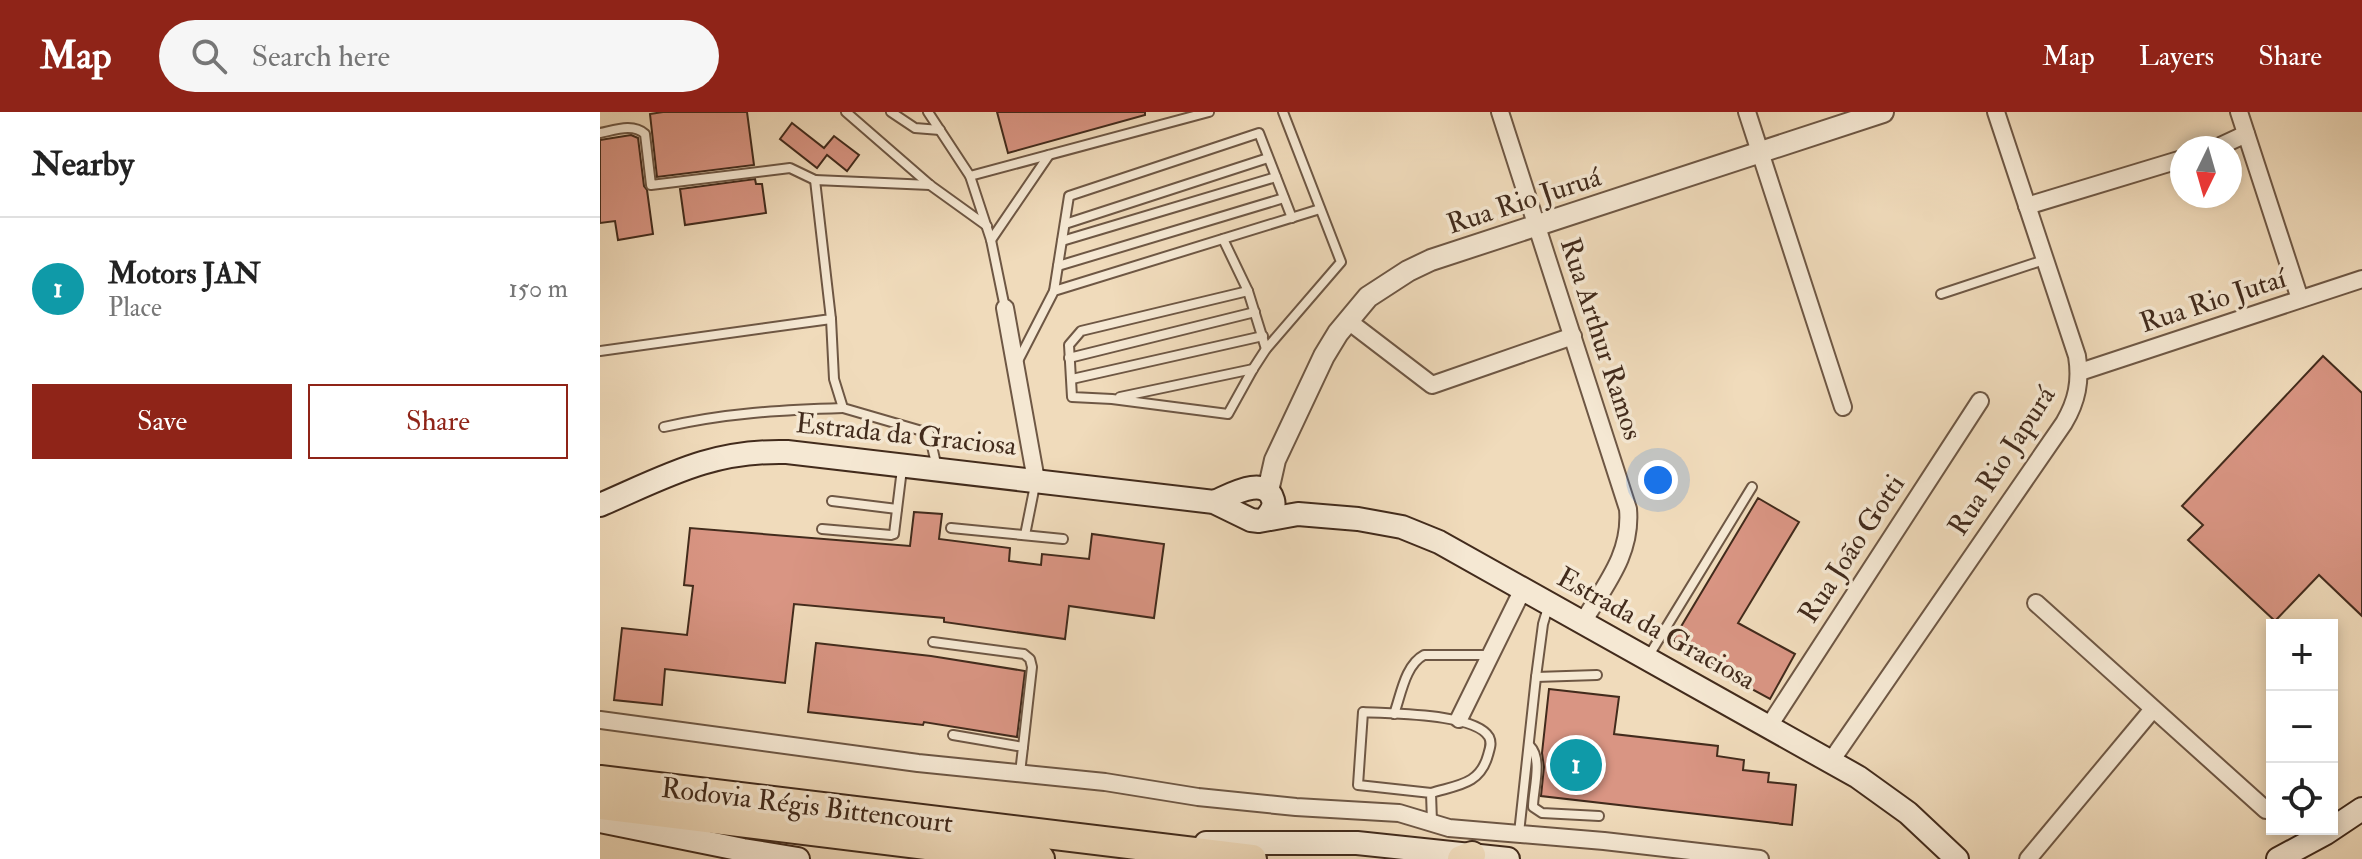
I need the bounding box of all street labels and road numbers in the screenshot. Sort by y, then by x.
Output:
street label: Rua Rio Juruá [1442,159,1606,242]
street label: Rua Arthur Ramos [1552,233,1650,445]
street label: Rua Rio Jutaí [2136,260,2293,341]
street label: Rua Rio Japurá [1941,379,2064,542]
street label: Estrada da Graciosa [794,406,1019,464]
street label: Rua João Gotti [1791,468,1913,630]
street label: Estrada da Graciosa [1551,560,1762,698]
street label: Rodovia Régis Bittencourt [659,771,955,841]

